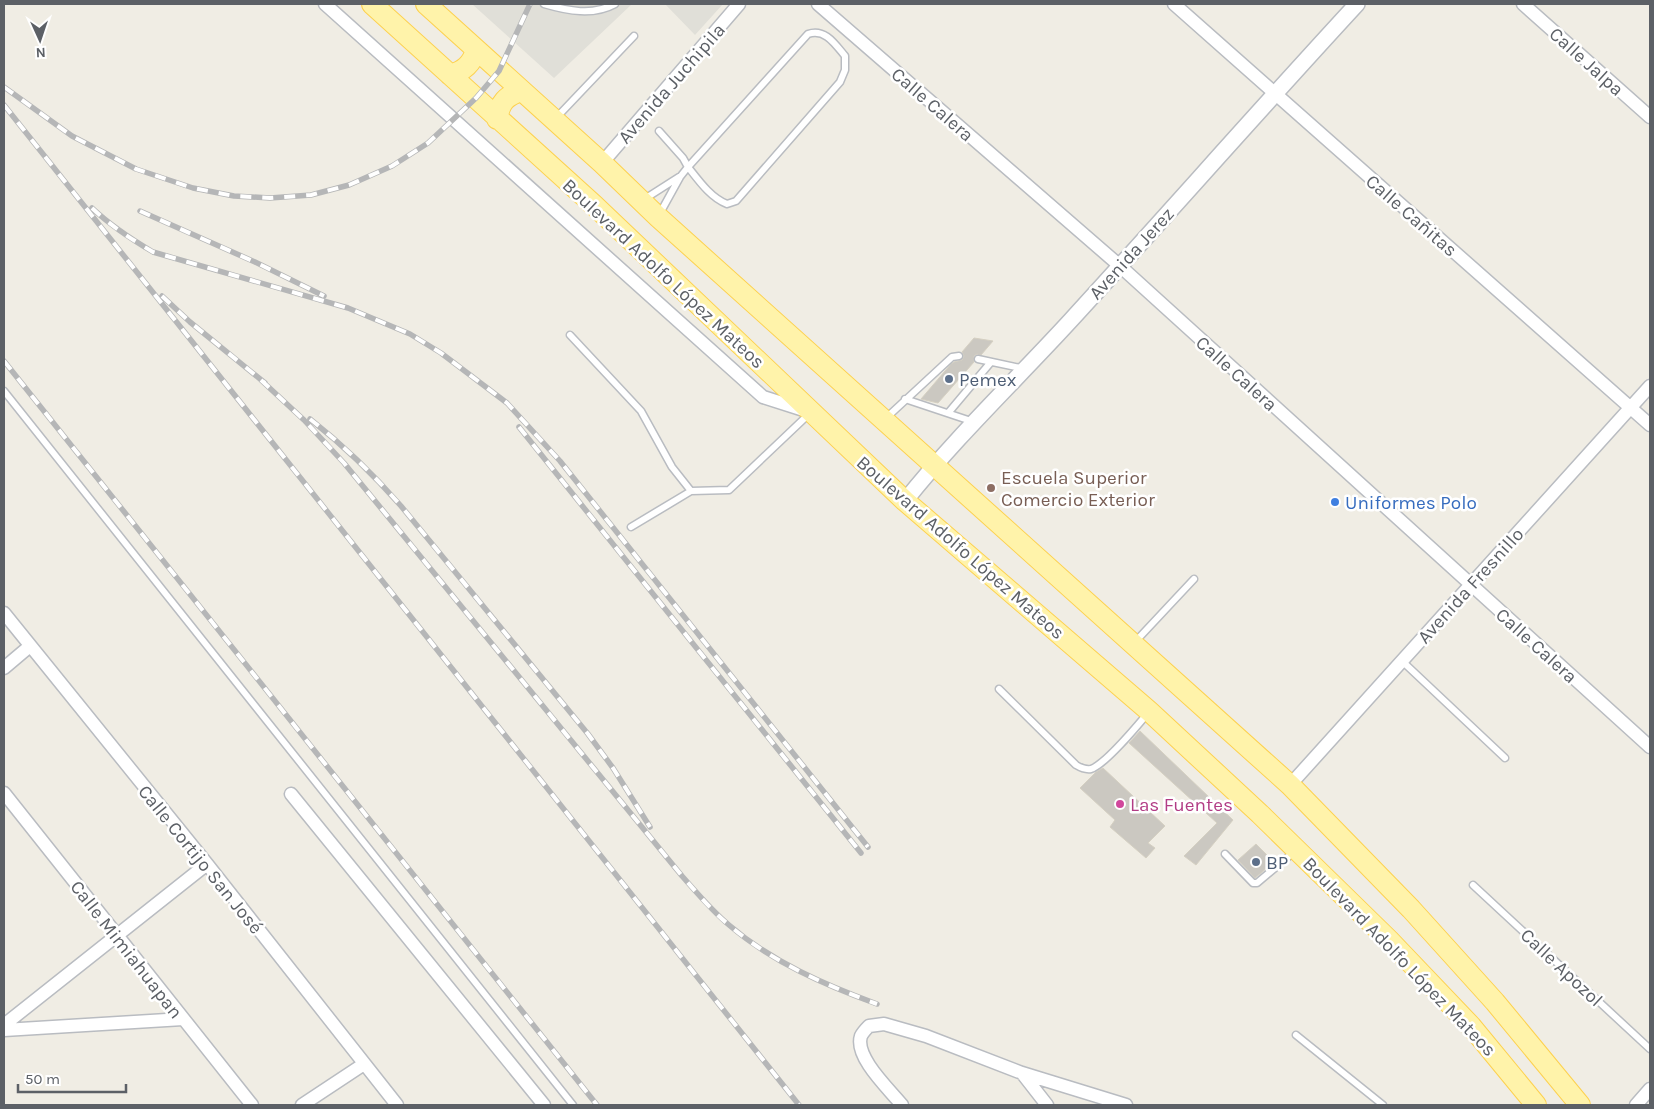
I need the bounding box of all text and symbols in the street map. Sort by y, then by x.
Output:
north arrow [15,15,65,65]
street label: Avenida Juchipila [614,19,730,148]
street label: Calle Jalpa [1545,23,1628,101]
text: N [35,44,46,61]
street label: Calle Calera [887,63,978,146]
street label: Calle Cañitas [1361,170,1462,261]
street label: Boulevard Adolfo López Mateos [558,174,769,373]
street label: Avenida Jerez [1085,203,1179,304]
street label: Calle Calera [1191,332,1281,416]
place label: Pemex [959,369,1017,391]
marker: Pemex [943,373,955,385]
street label: Boulevard Adolfo López Mateos [852,451,1069,644]
place label: Escuela Superior Comercio Exterior [1001,467,1155,511]
marker: Escuela Superior Comercio Exterior [985,482,997,494]
place label: Uniformes Polo [1345,492,1477,514]
marker: Uniformes Polo [1329,496,1341,508]
street label: Avenida Fresnillo [1413,523,1528,648]
street label: Calle Calera [1491,604,1581,688]
street label: Calle Cortijo San José [133,781,267,939]
place label: Las Fuentes [1130,794,1233,816]
marker: Las Fuentes [1114,798,1126,810]
place label: BP [1266,852,1288,874]
street label: Boulevard Adolfo López Mateos [1298,853,1500,1061]
marker: BP [1250,856,1262,868]
street label: Calle Mimiahuapan [65,876,187,1023]
street label: Calle Apozol [1516,924,1607,1011]
scale bar [18,1062,125,1094]
text: 50 m [25,1070,60,1088]

